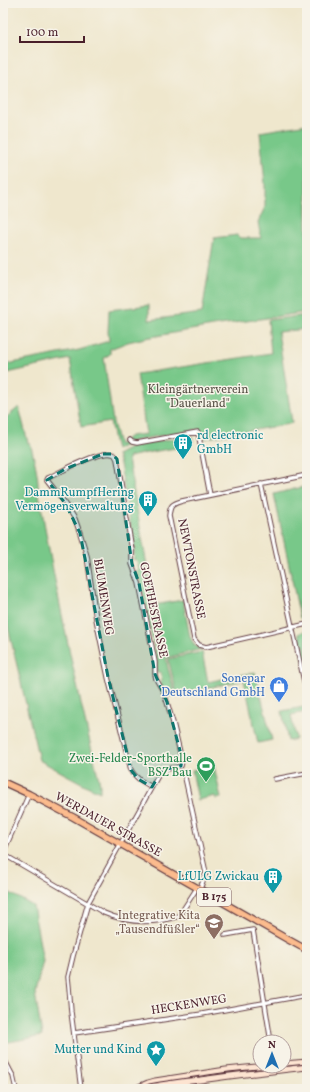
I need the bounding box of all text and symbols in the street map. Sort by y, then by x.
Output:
scale bar [20,18,84,44]
text: 100 m [26,25,59,41]
park label: Kleingärtnerverein "Dauerland" [148,382,248,412]
place label: rd electronic GmbH [197,428,263,458]
building icon: rd electronic GmbH [172,432,194,460]
place label: DammRumpfHering Vermögensverwaltung [15,485,134,515]
building icon: DammRumpfHering Vermögensverwaltung [137,489,159,517]
street label: NEWTONSTRASSE [173,517,209,621]
street label: BLUMENWEG [89,557,117,637]
street label: GOETHESTRASSE [135,561,171,659]
place label: Sonepar Deutschland GmbH [161,671,265,701]
shop icon: Sonepar Deutschland GmbH [268,675,290,703]
place label: Zwei-Felder-Sporthalle BSZ Bau [69,751,192,781]
sports icon: Zwei-Felder-Sporthalle BSZ Bau [195,755,217,783]
street label: WERDAUER STRASSE [52,789,164,861]
building icon: LfULG Zwickau [262,866,284,894]
place label: LfULG Zwickau [178,869,259,885]
road number: B 175 [197,888,231,906]
place label: Integrative Kita „Tausendfüßler“ [115,908,200,938]
school or university icon: Integrative Kita „Tausendfüßler“ [203,912,225,940]
street label: HECKENWEG [150,991,228,1019]
north arrow [252,1034,292,1074]
text: N [268,1038,276,1053]
place icon: Mutter und Kind [145,1039,167,1067]
place label: Mutter und Kind [54,1042,142,1058]

